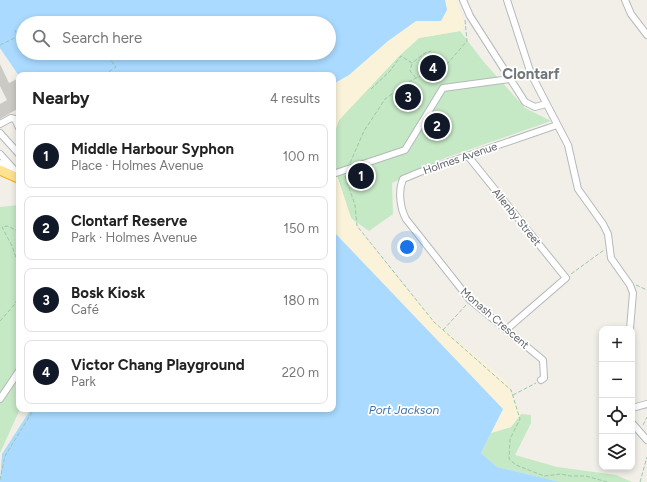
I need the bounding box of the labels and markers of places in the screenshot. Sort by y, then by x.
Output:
pin: 4 [420,53,446,83]
pin: 3 [395,82,421,112]
pin: 2 [424,111,450,141]
pin: 1 [348,161,374,191]

